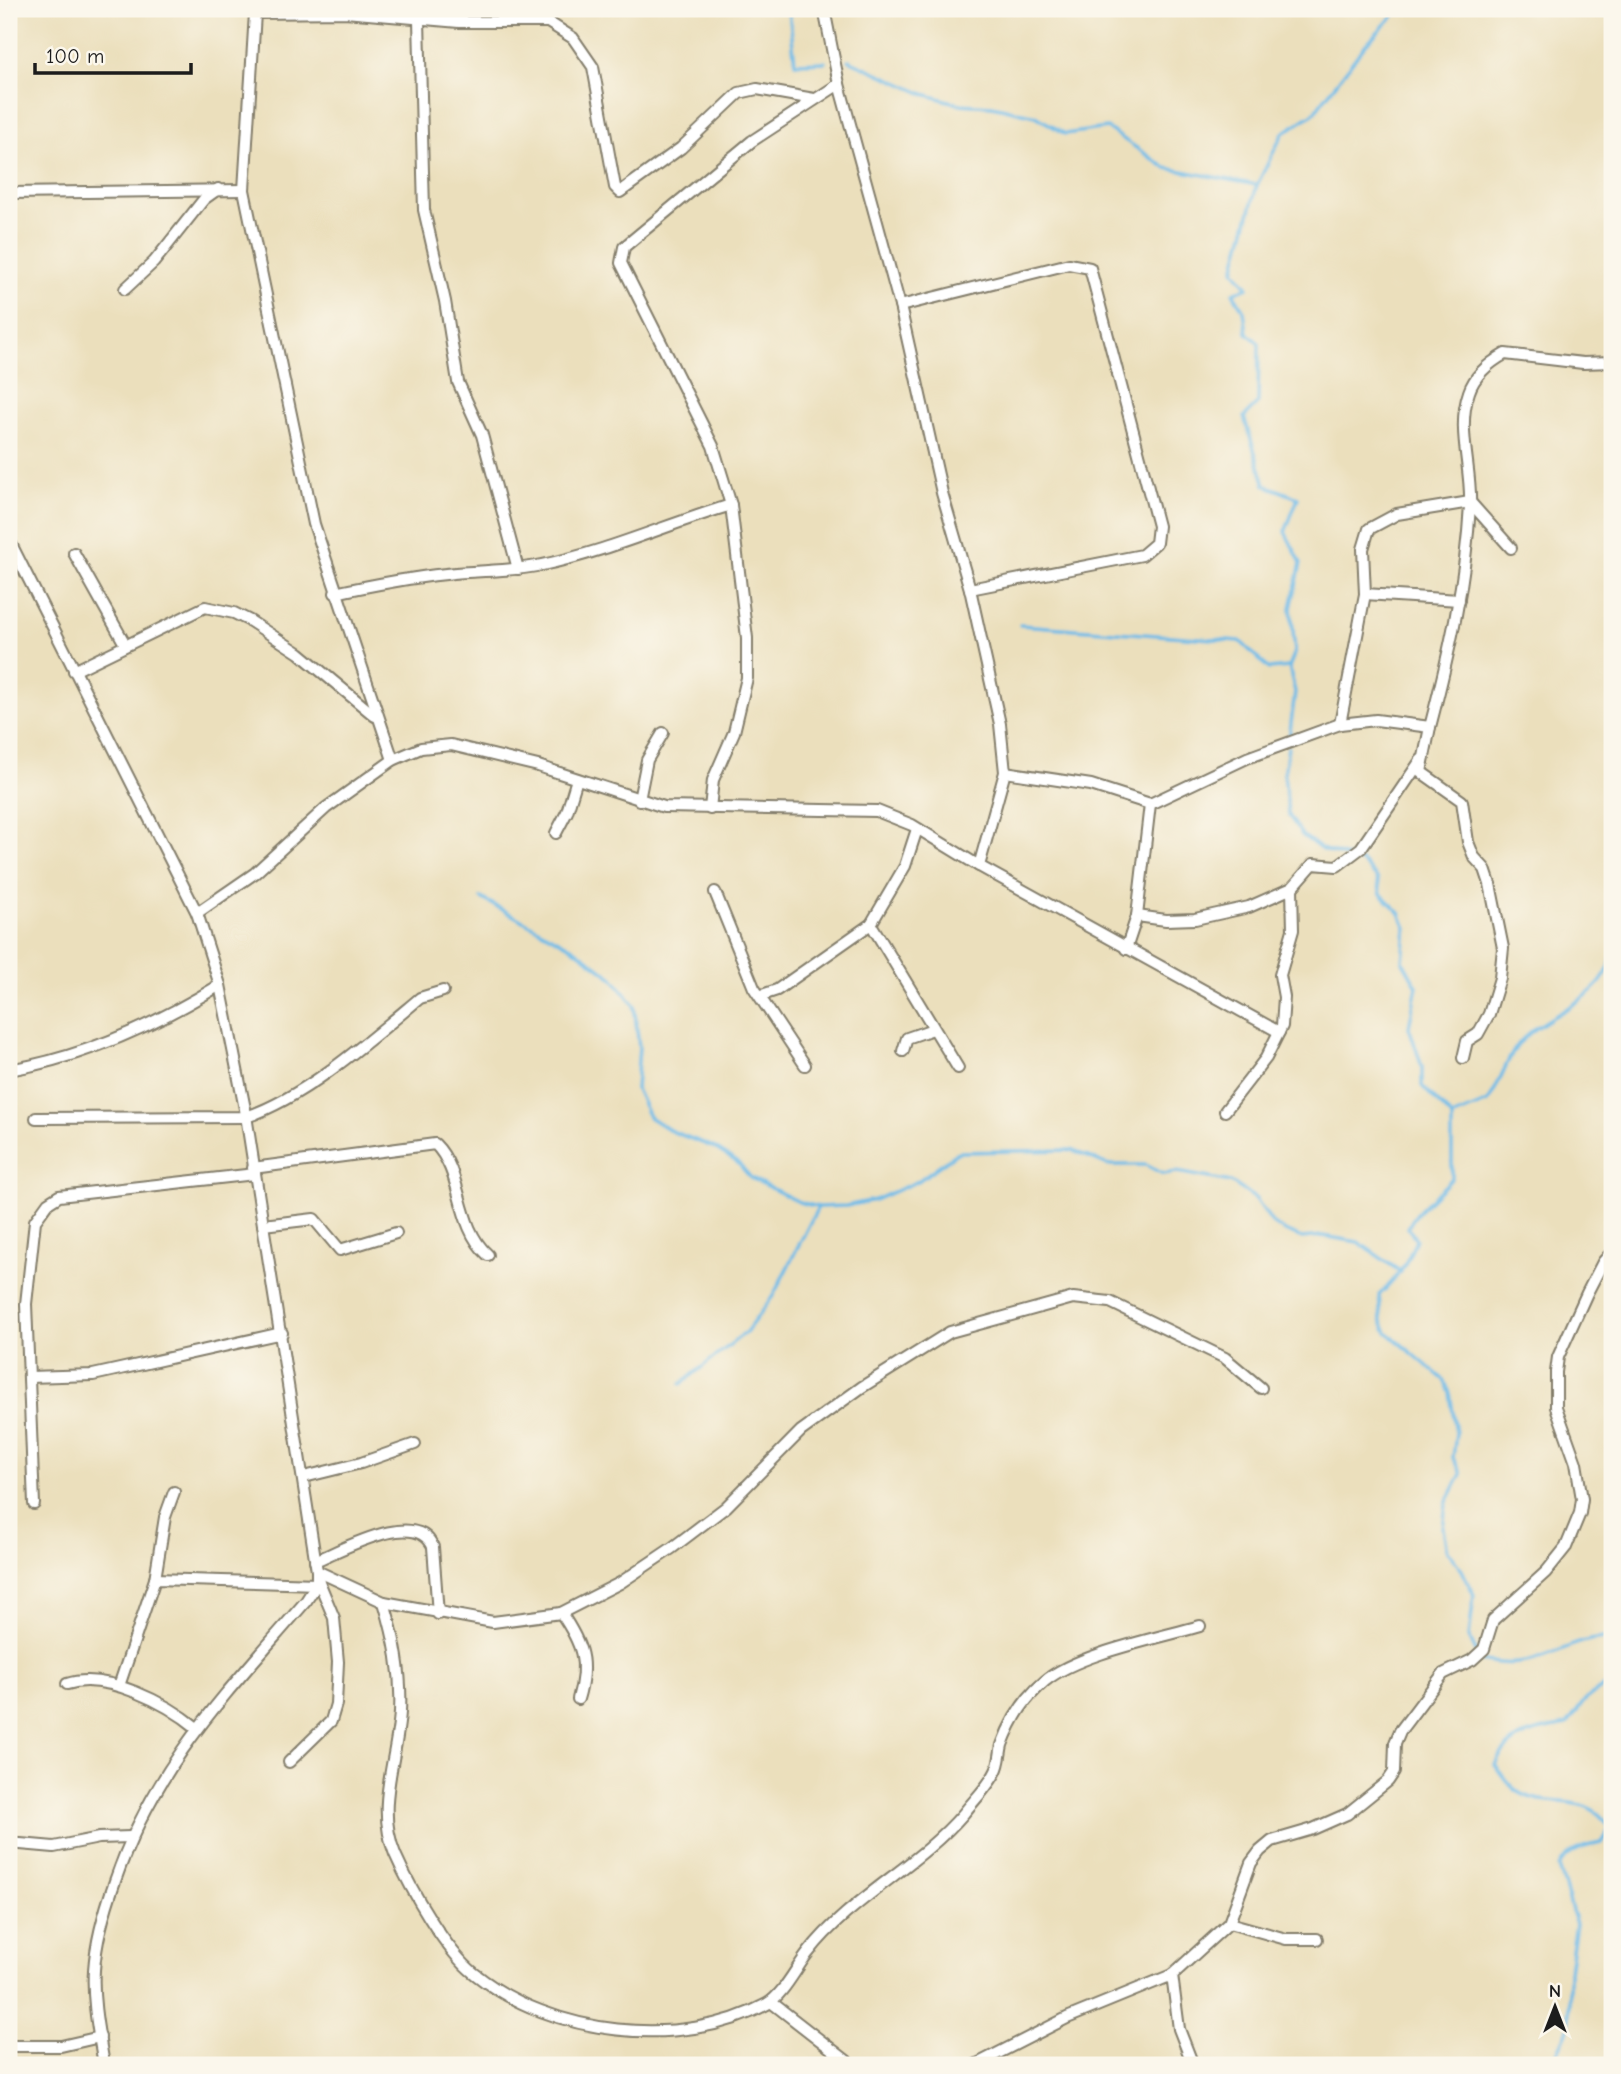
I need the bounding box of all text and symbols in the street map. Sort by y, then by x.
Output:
scale bar [35,32,191,76]
text: 100 m [46,44,104,68]
north arrow [1520,1972,1590,2042]
text: N [1549,1980,1561,2002]

